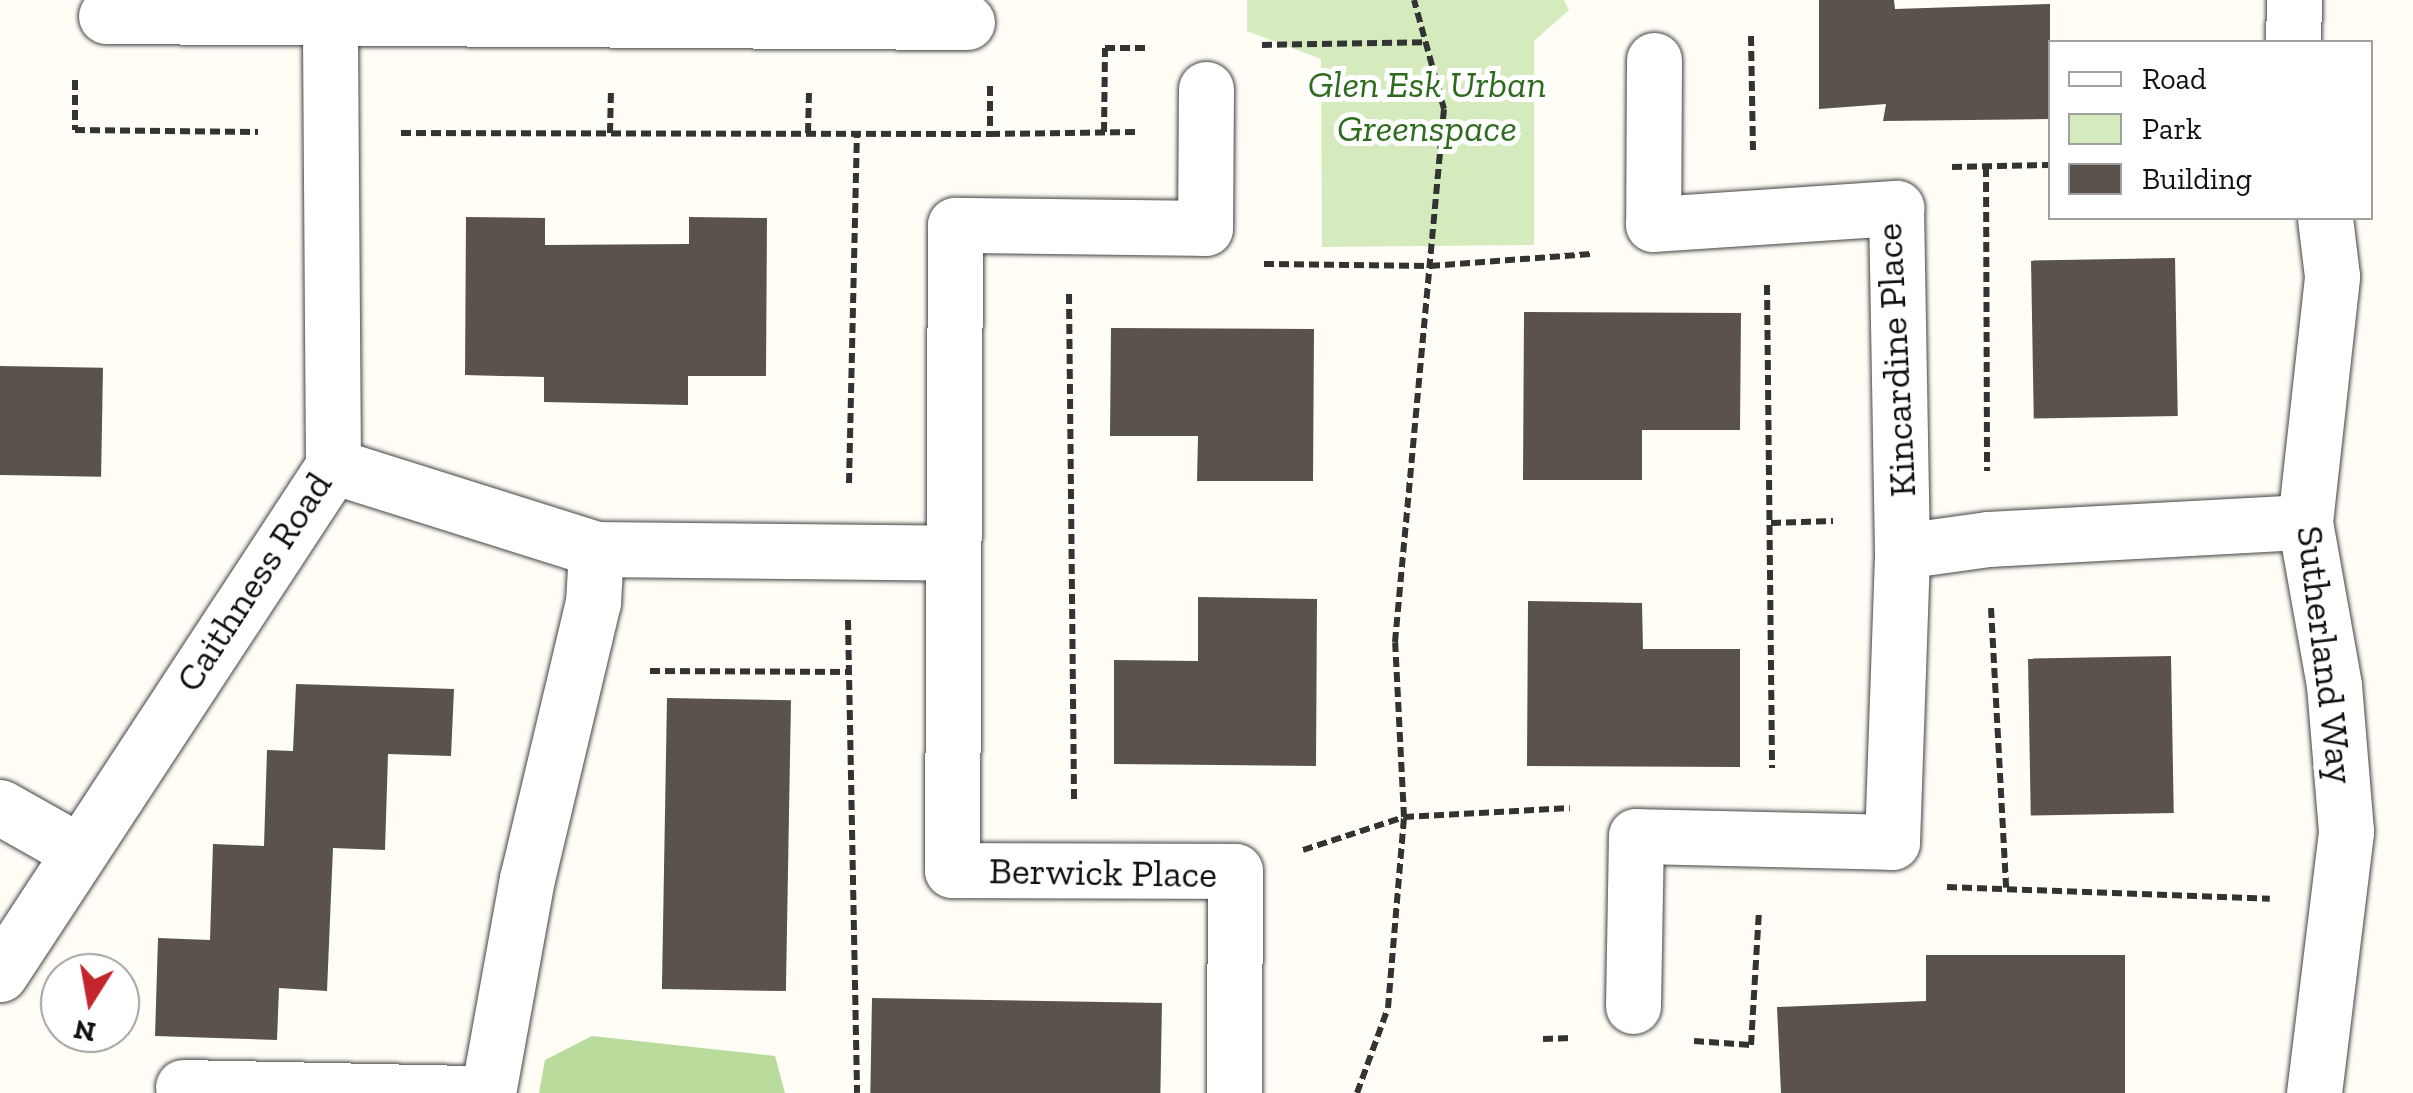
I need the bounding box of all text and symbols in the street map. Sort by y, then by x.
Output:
legend [2048,40,2373,220]
text: Road [2142,61,2207,97]
park label: Glen Esk Urban Greenspace [1307,62,1547,152]
text: Park [2142,111,2202,147]
text: Building [2142,161,2252,197]
street label: Kincardine Place [1866,222,1926,498]
street label: Caithness Road [166,464,342,700]
street label: Sutherland Way [2286,523,2364,787]
street label: Berwick Place [989,848,1217,898]
north arrow [40,953,140,1053]
text: N [71,1013,98,1049]

